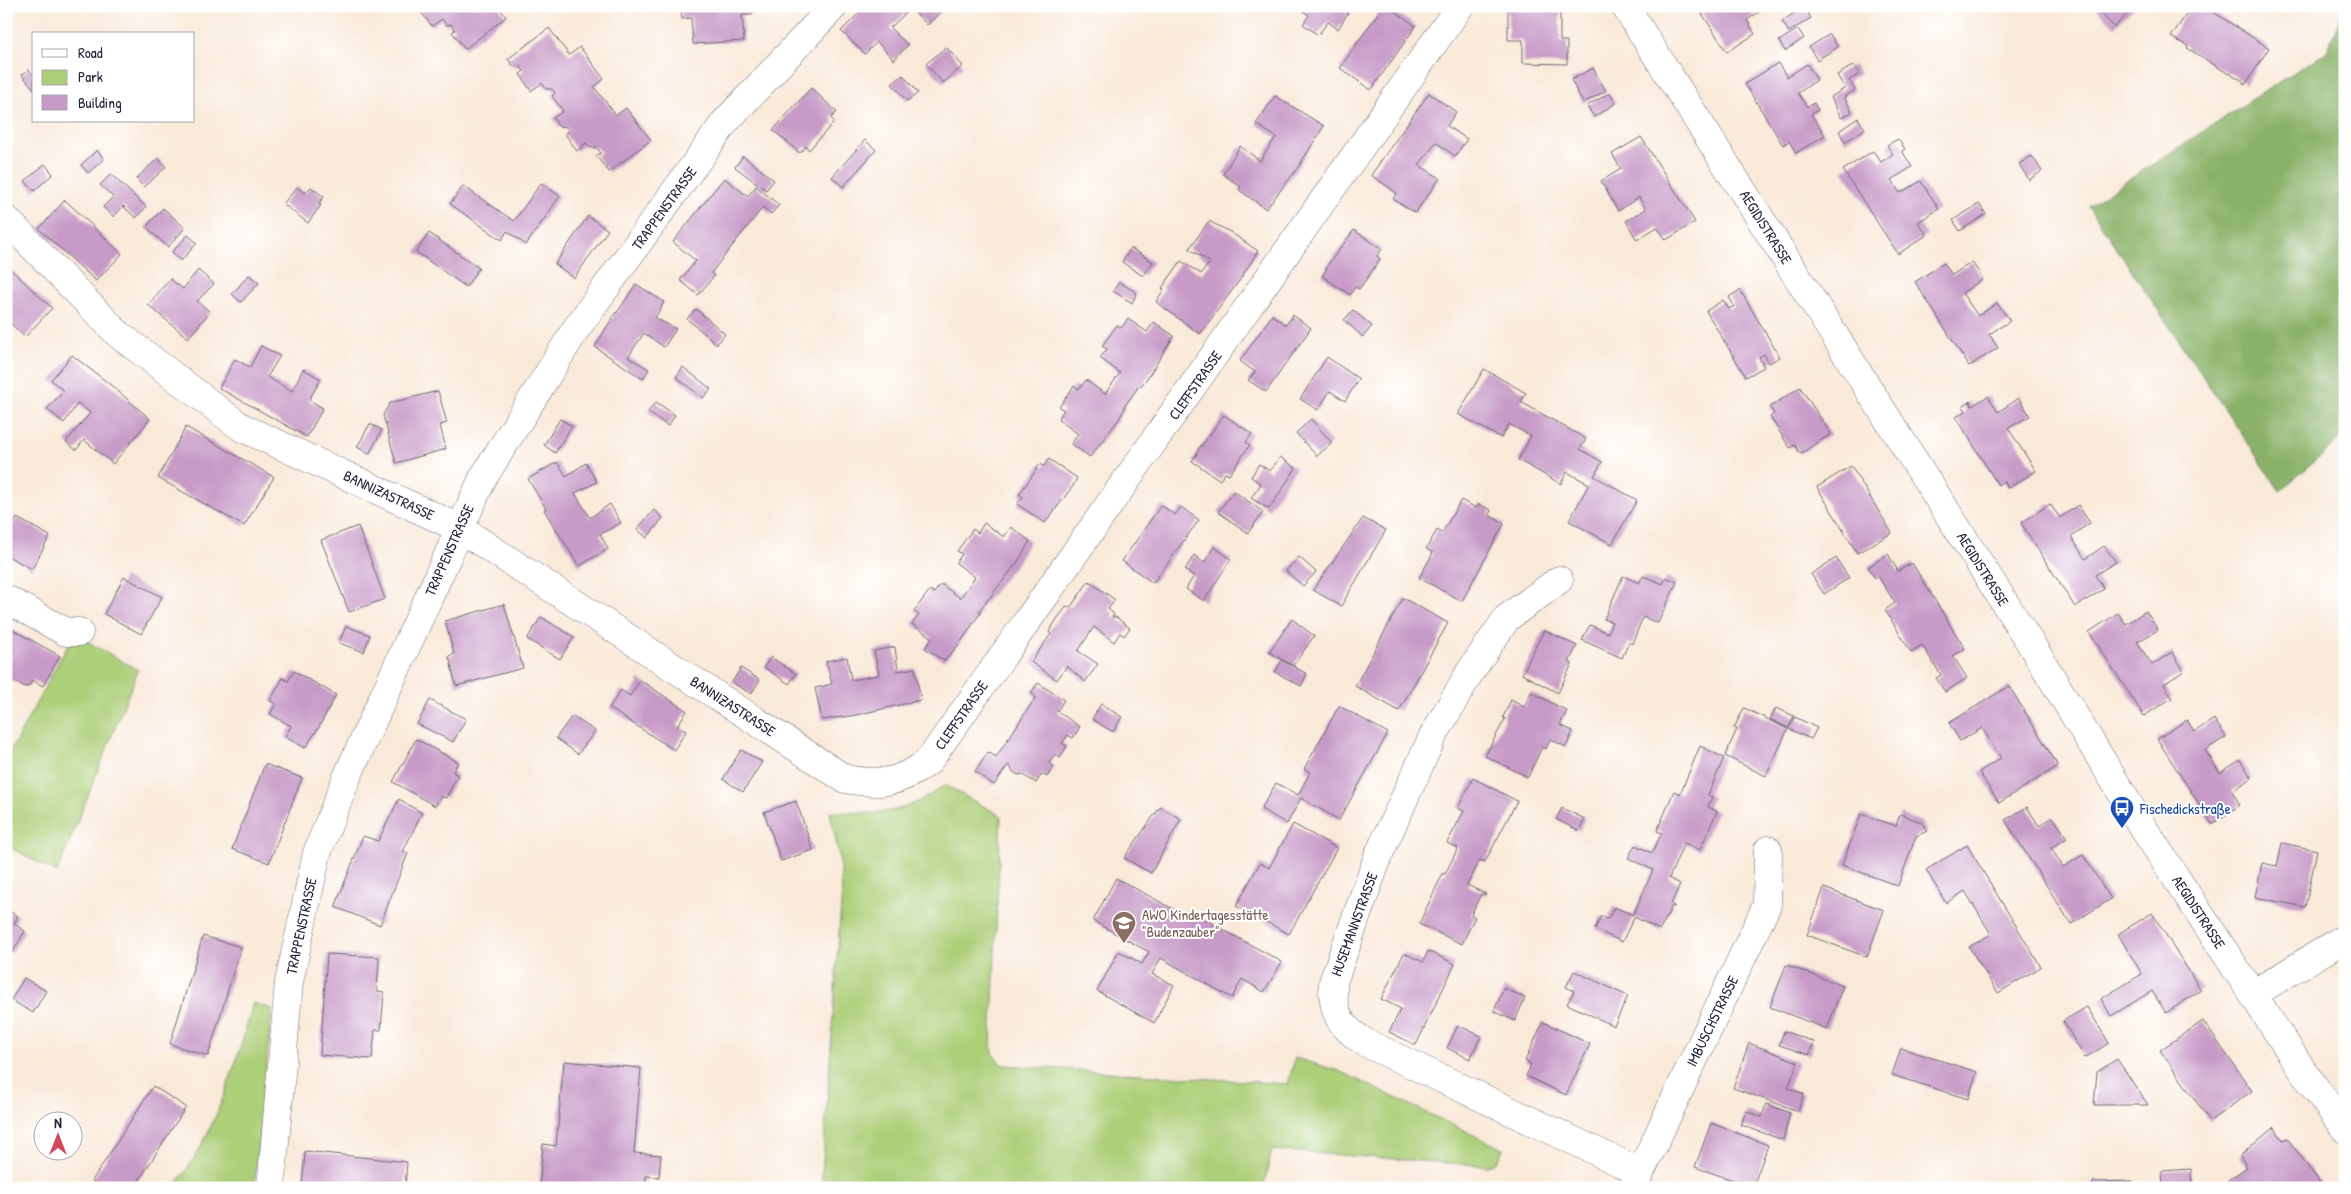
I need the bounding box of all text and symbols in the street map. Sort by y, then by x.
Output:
legend [32,32,195,122]
text: Road [78,42,103,63]
text: Park [78,66,103,87]
text: Building [78,92,122,113]
street label: TRAPPENSTRASSE [627,162,702,254]
street label: AEGIDISTRASSE [1735,186,1797,268]
street label: CLEFFSTRASSE [1163,346,1227,424]
street label: BANNIZASTRASSE [340,465,438,525]
street label: TRAPPENSTRASSE [419,500,479,599]
street label: AEGIDISTRASSE [1952,528,2014,610]
street label: BANNIZASTRASSE [686,671,780,742]
street label: CLEFFSTRASSE [929,676,993,754]
bus stop icon: Fischedickstraße [2109,795,2135,829]
place label: Fischedickstraße [2139,798,2231,819]
street label: HUSEMANNSTRASSE [1325,869,1383,979]
street label: AEGIDISTRASSE [2167,871,2231,953]
street label: TRAPPENSTRASSE [280,875,322,976]
place label: AWO Kindertagesstätte "Budenzauber" [1142,904,1269,942]
school or university icon: AWO Kindertagesstätte "Budenzauber" [1111,910,1137,944]
street label: IMBUSCHSTRASSE [1681,972,1743,1070]
north arrow [32,1112,82,1162]
text: N [54,1113,62,1132]

